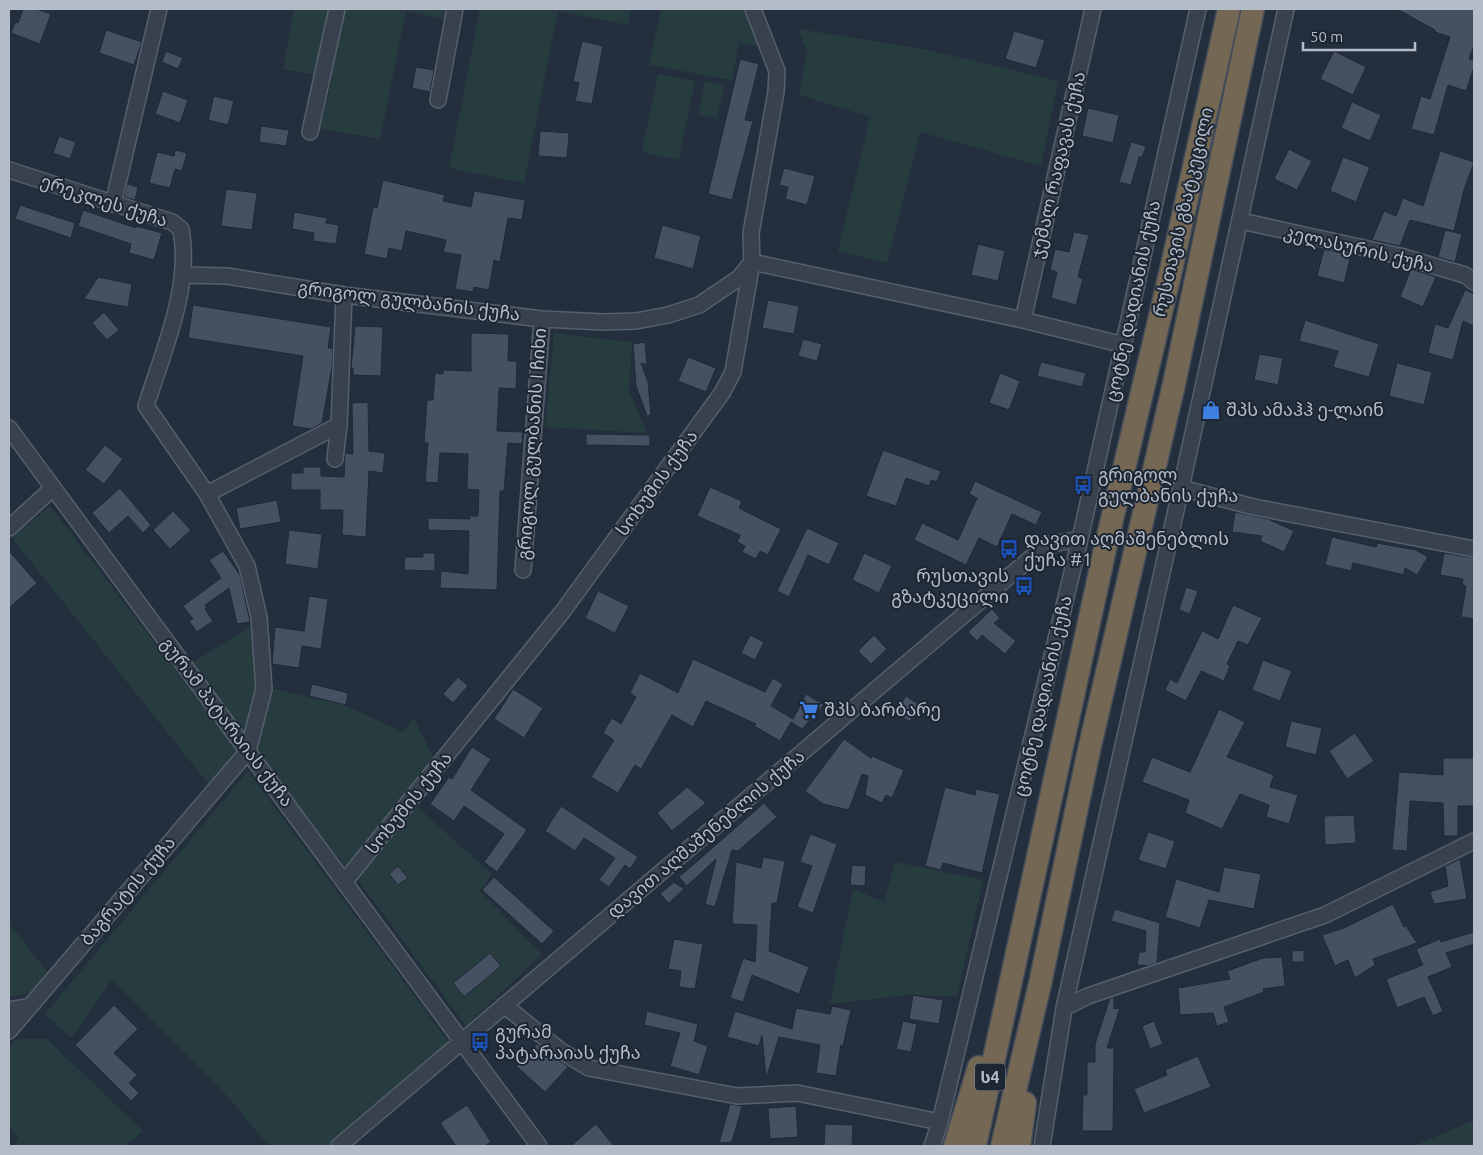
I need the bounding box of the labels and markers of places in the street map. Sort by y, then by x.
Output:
shop icon: შპს ამაჰჰ ე-ლაინ [1200,399,1222,421]
place label: შპს ამაჰჰ ე-ლაინ [1226,399,1384,421]
place label: გრიგოლ გულბანის ქუჩა [1098,464,1238,507]
bus stop icon: გრიგოლ გულბანის ქუჩა [1072,474,1094,496]
place label: დავით აღმაშენებლის ქუჩა #1 [1024,528,1229,571]
bus stop icon: დავით აღმაშენებლის ქუჩა #1 [998,538,1020,560]
place label: რუსთავის გზატკეცილი [891,565,1009,608]
bus stop icon: რუსთავის გზატკეცილი [1013,575,1035,597]
supermarket icon: შპს ბარბარე [798,699,820,721]
place label: შპს ბარბარე [824,699,941,721]
place label: გურამ პატარაიას ქუჩა [495,1021,641,1064]
bus stop icon: გურამ პატარაიას ქუჩა [469,1031,491,1053]

